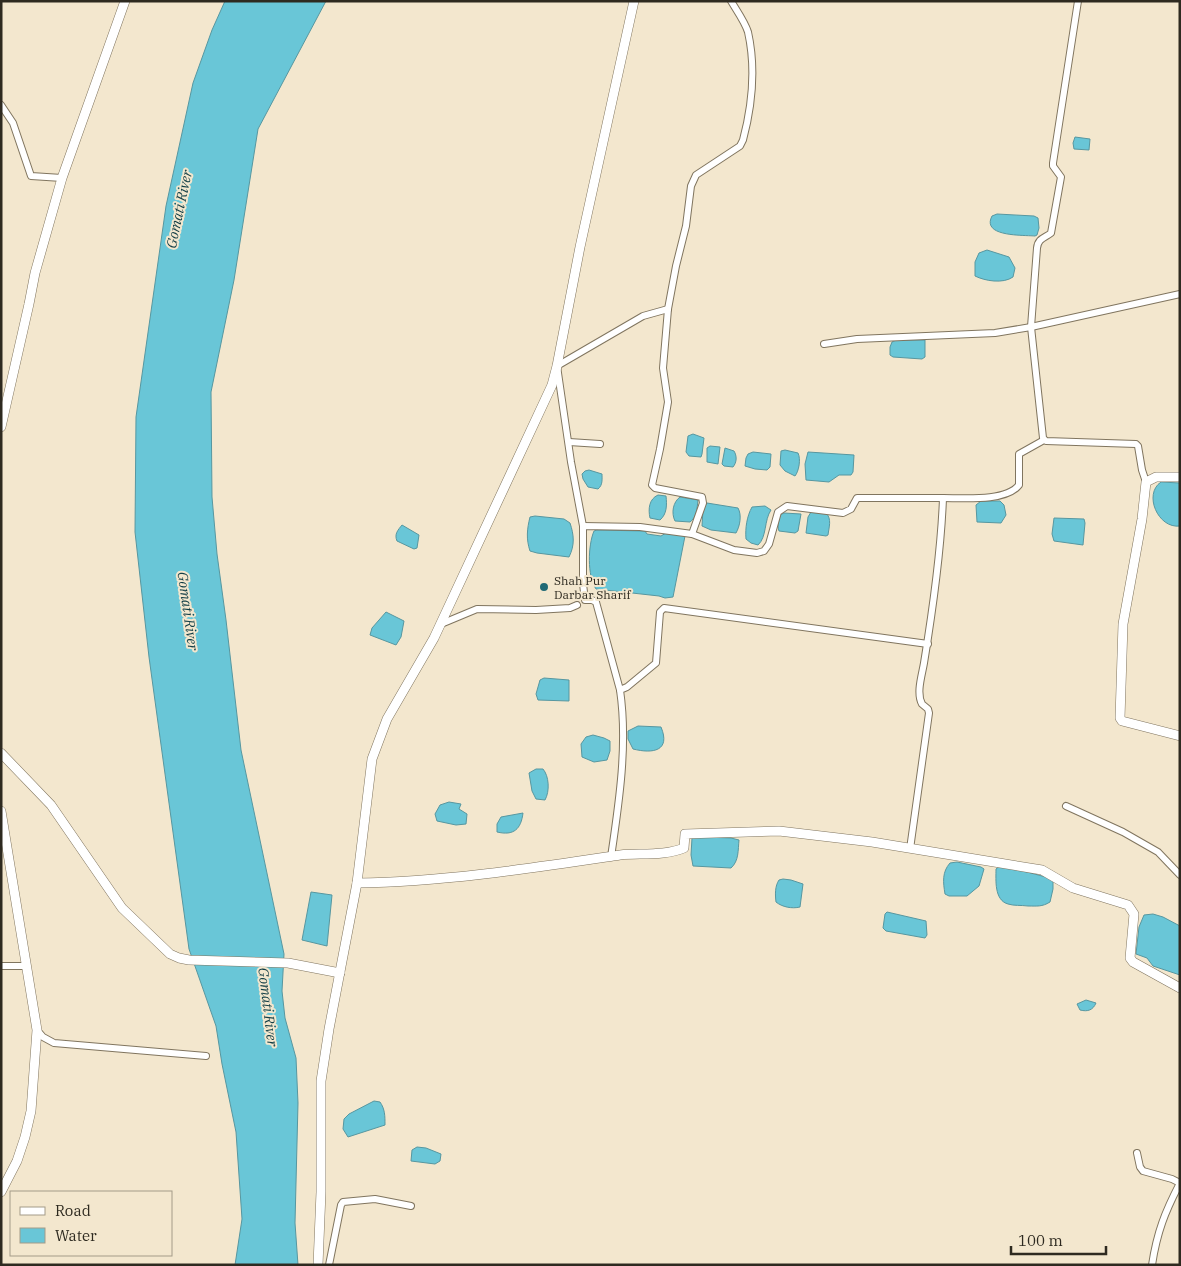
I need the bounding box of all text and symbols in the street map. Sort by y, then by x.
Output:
water label: Gomati River [162,167,196,250]
water label: Gomati River [174,570,203,652]
place label: Shah Pur Darbar Sharif [554,573,631,602]
marker: Shah Pur Darbar Sharif [538,581,550,593]
water label: Gomati River [254,966,282,1048]
legend [10,1191,172,1256]
text: Road [55,1201,91,1220]
scale bar [1011,1224,1106,1256]
text: Water [55,1226,97,1245]
text: 100 m [1018,1231,1063,1250]

